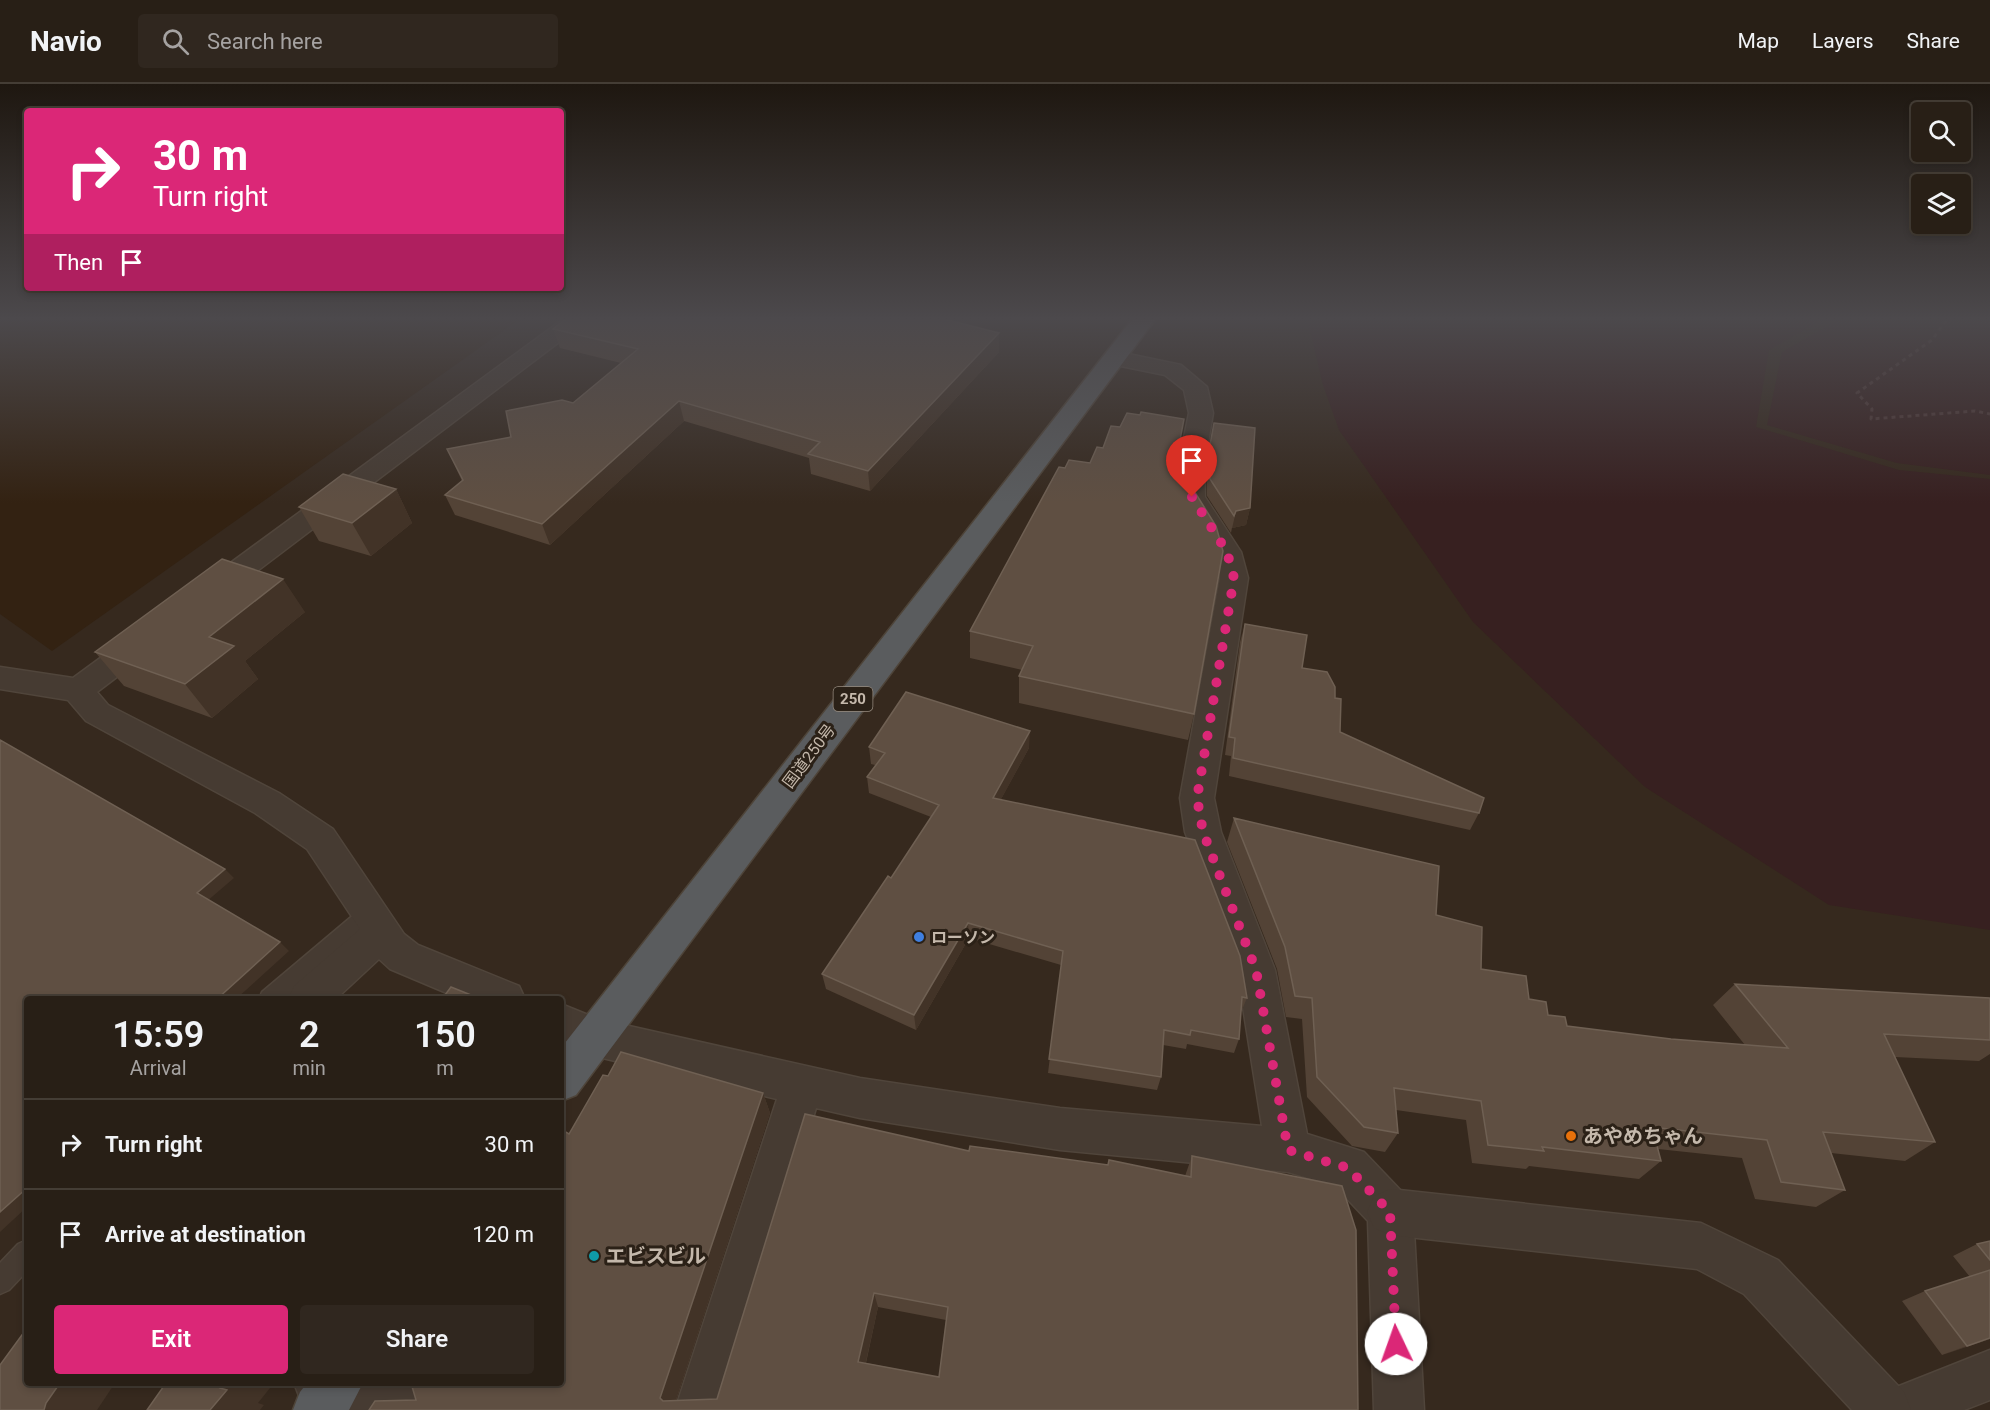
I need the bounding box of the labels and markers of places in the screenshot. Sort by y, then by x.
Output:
pin [1166,435,1217,497]
place label: ローソン [931,928,995,947]
marker: ローソン [912,930,926,944]
place label: あやめちゃん [1583,1124,1703,1148]
marker: あやめちゃん [1564,1129,1578,1143]
place label: エビスビル [606,1244,706,1268]
marker: エビスビル [587,1249,601,1263]

